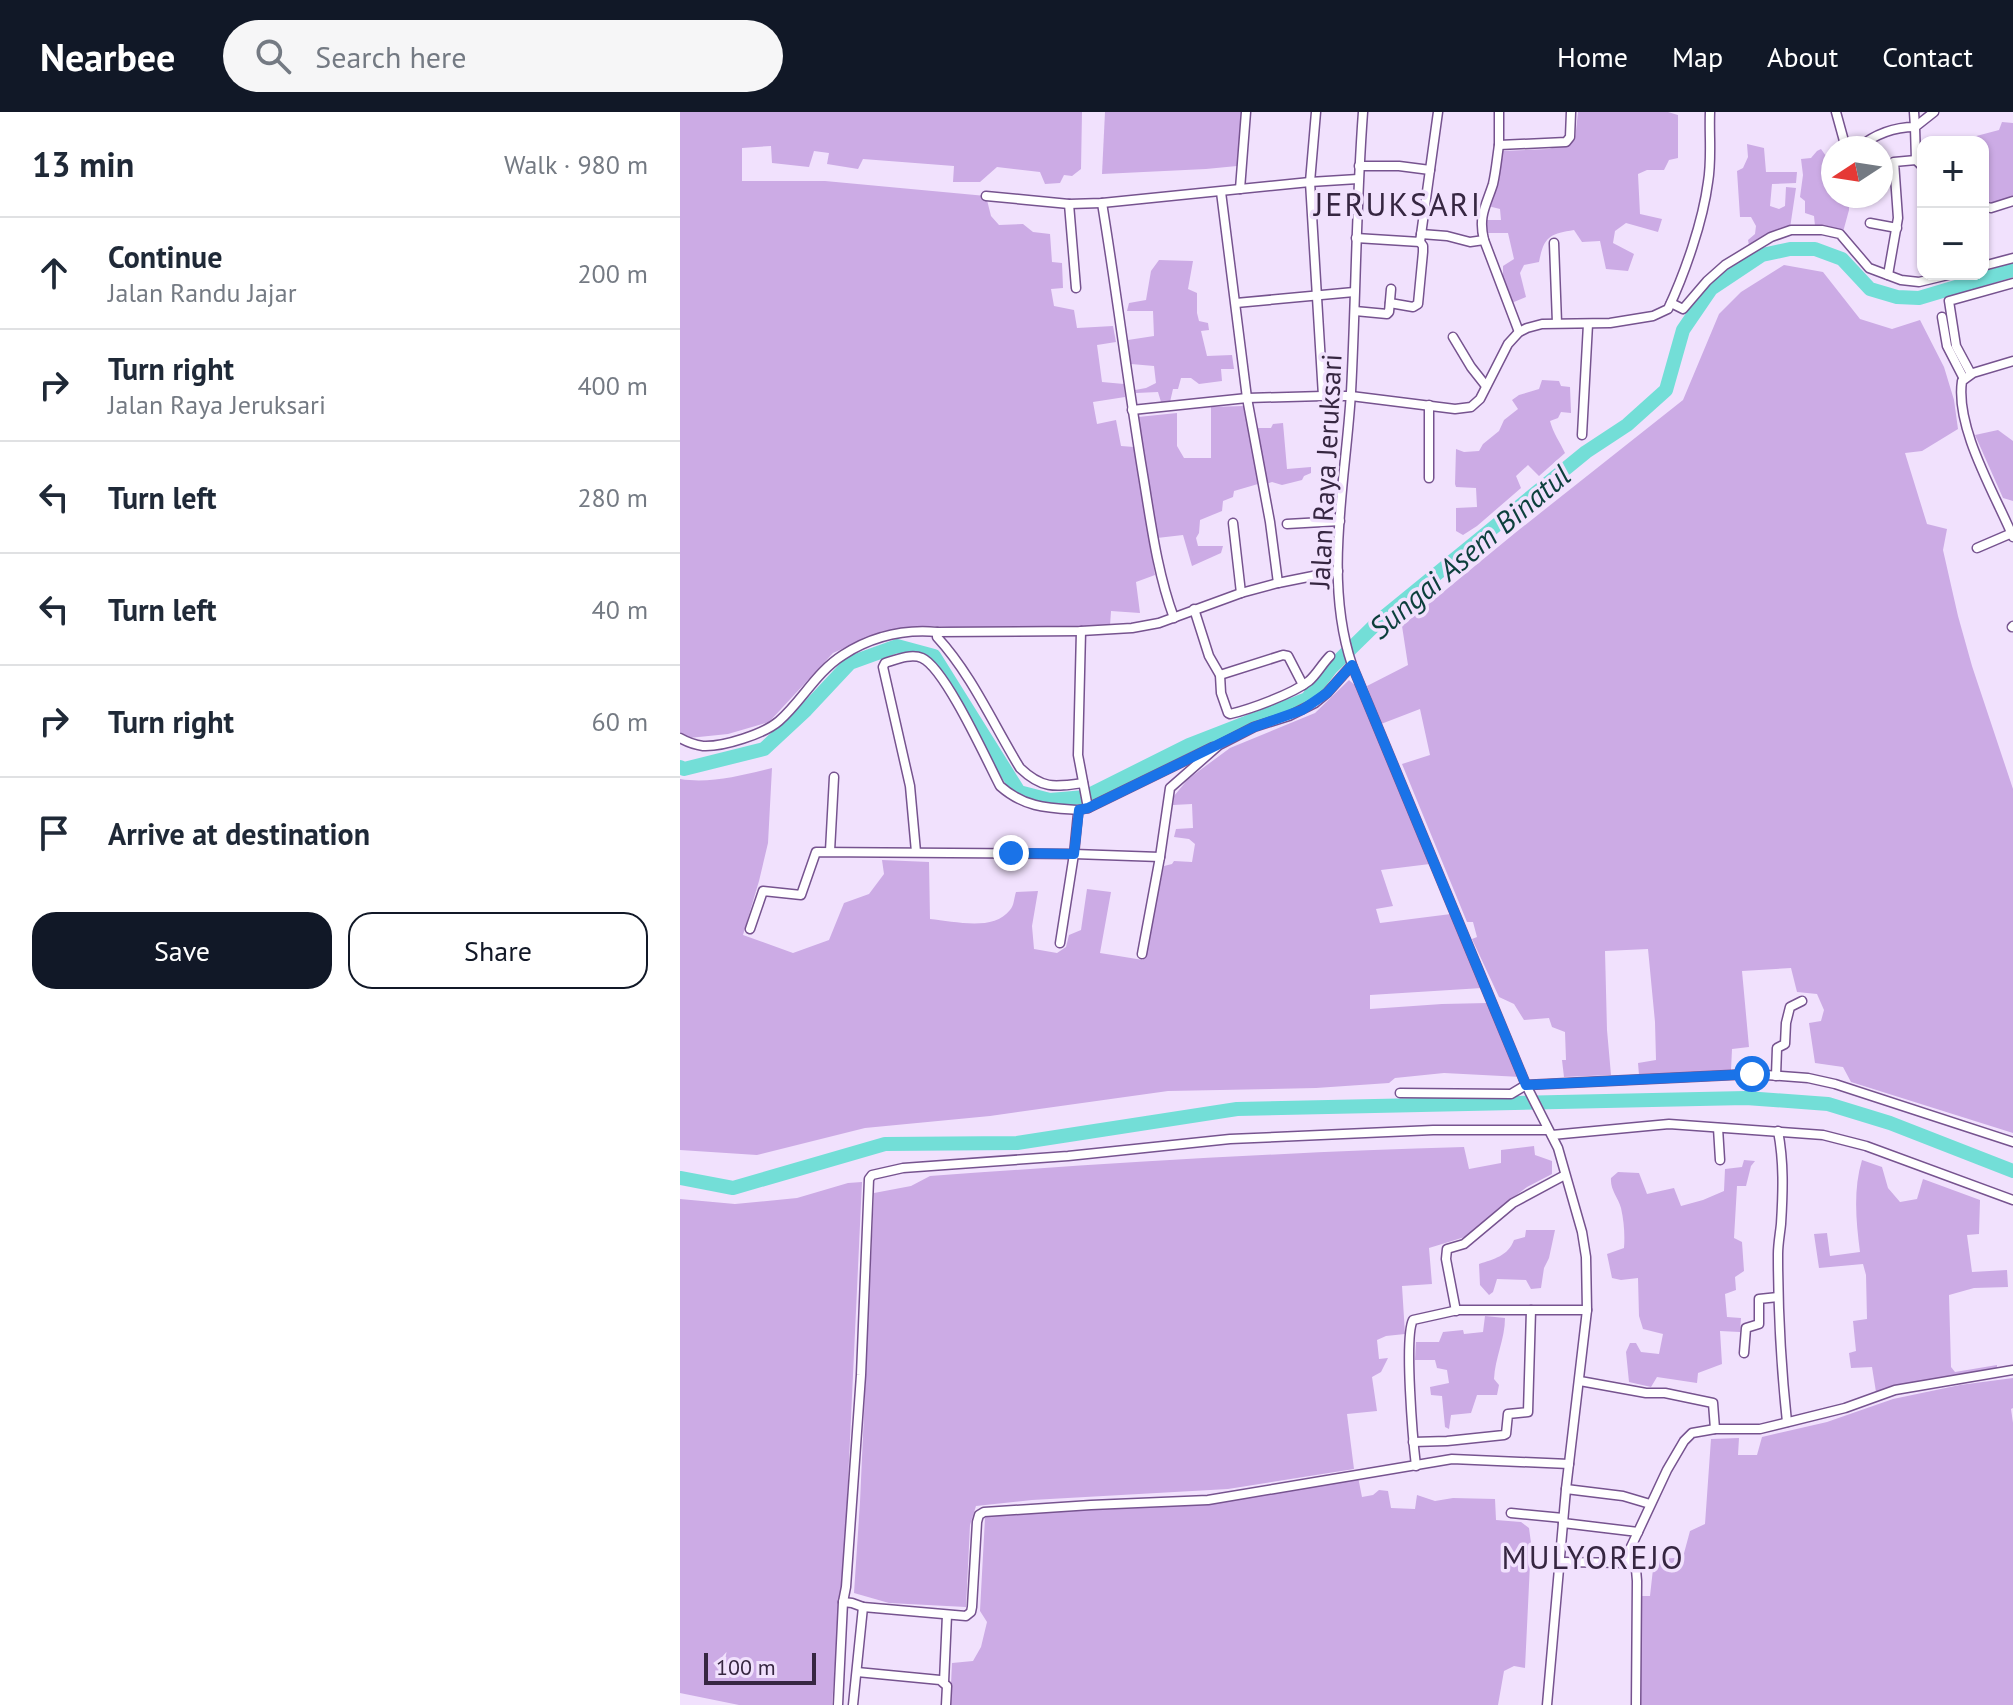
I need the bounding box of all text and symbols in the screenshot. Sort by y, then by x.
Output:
search box [223,20,783,92]
text: Nearbee [40,32,175,81]
icon: search [251,34,295,78]
text: Search here [315,37,467,76]
text: Home [1557,38,1628,75]
text: Map [1672,38,1723,75]
text: About [1767,38,1838,75]
text: Contact [1882,38,1973,75]
north arrow [1821,136,1893,208]
map controls [1917,136,1989,280]
button: + [1917,136,1989,208]
text: 13 min [32,142,134,186]
text: Walk · 980 m [504,148,648,181]
district label: JERUKSARI [1312,183,1482,225]
button: − [1917,208,1989,280]
text: Continue [108,237,222,276]
icon: ahead [32,251,76,295]
text: 200 m [577,257,648,290]
text: Jalan Randu Jajar [108,276,297,309]
text: Turn right [108,349,234,388]
street label: Jalan Raya Jeruksari [1300,353,1350,590]
icon: right [32,363,76,407]
text: 400 m [577,369,648,402]
text: Jalan Raya Jeruksari [108,388,326,421]
water label: Sungai Asem Binatul [1360,455,1578,647]
icon: left [32,475,76,519]
text: Turn left [108,478,216,517]
text: 280 m [577,481,648,514]
icon: left [32,587,76,631]
text: Turn left [108,590,216,629]
text: 40 m [592,593,648,626]
icon: right [32,699,76,743]
text: Turn right [108,702,234,741]
text: 60 m [592,705,648,738]
icon: arrive [32,811,76,855]
text: Arrive at destination [108,814,370,853]
route end [993,835,1029,871]
button: Save [32,912,332,989]
button: Share [348,912,648,989]
route start [1734,1056,1770,1092]
district label: MULYOREJO [1501,1536,1685,1578]
scale bar [704,1649,816,1685]
text: 100 m [716,1653,776,1681]

